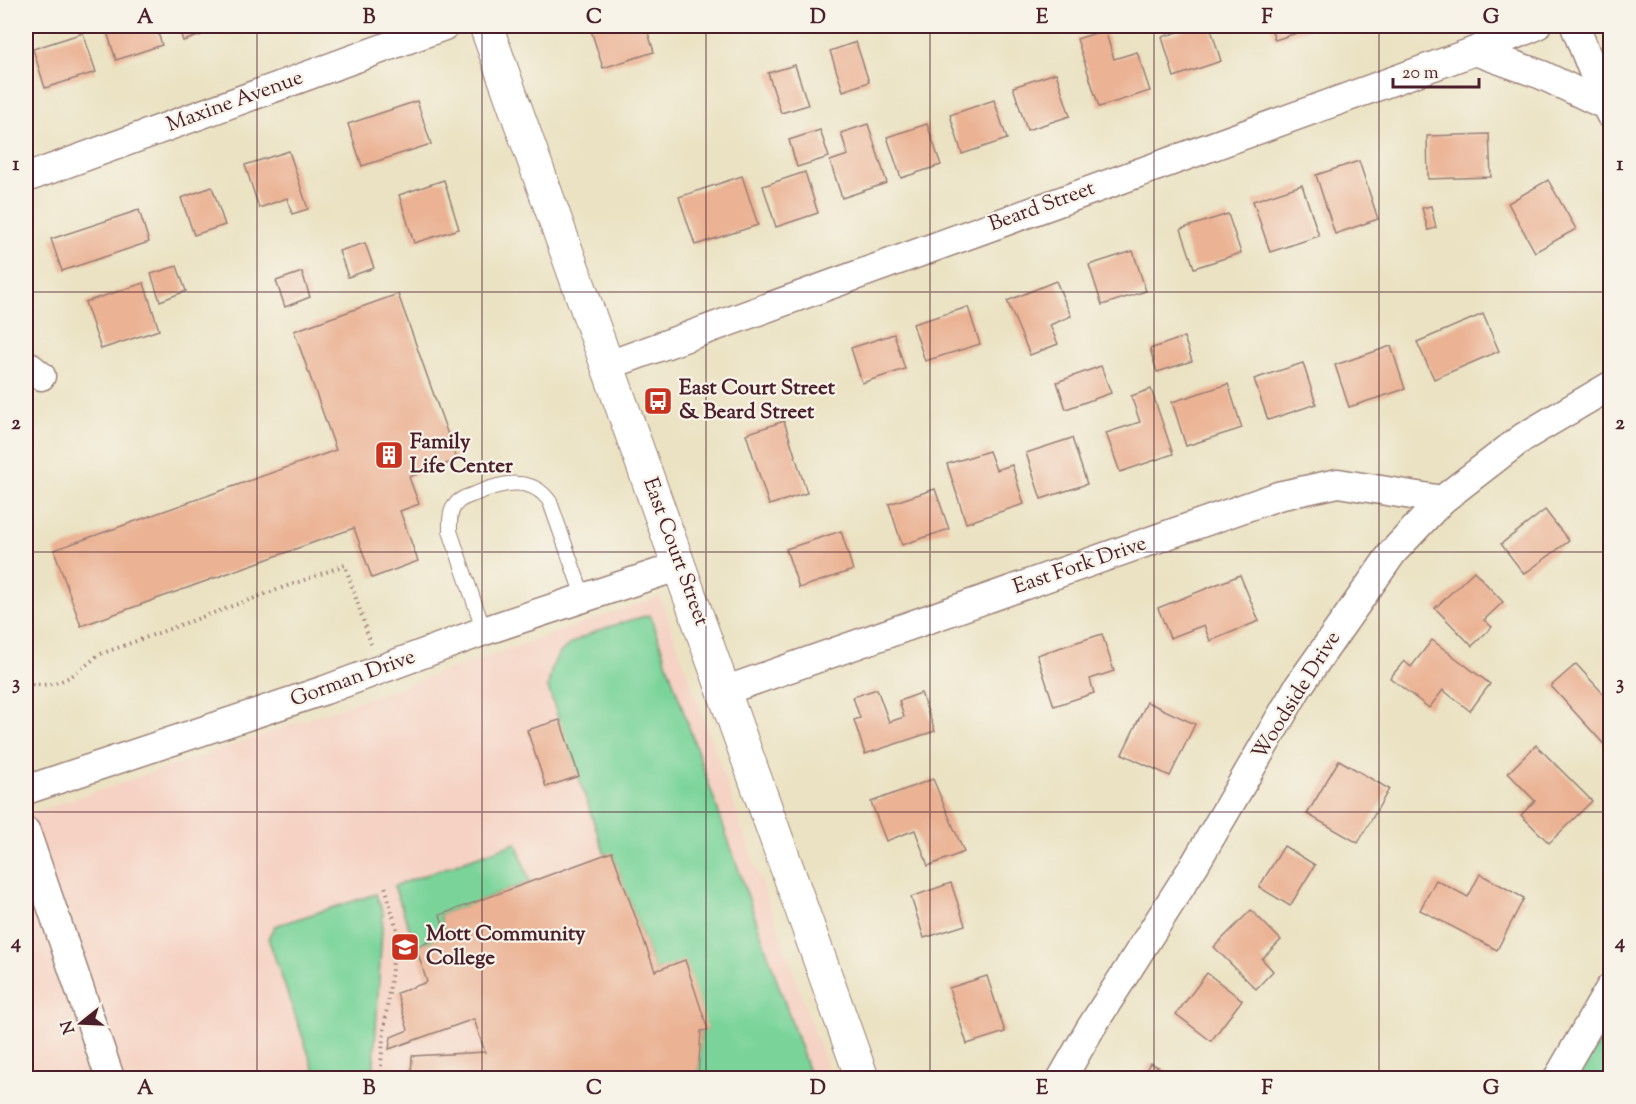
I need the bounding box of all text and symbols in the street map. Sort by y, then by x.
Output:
text: A [137,4,154,33]
text: B [363,4,376,33]
text: C [586,4,602,33]
text: D [810,4,826,33]
text: E [1036,4,1049,33]
text: F [1261,4,1273,33]
text: G [1483,4,1500,33]
scale bar [1393,51,1478,89]
text: 20 m [1402,61,1439,87]
street label: Maxine Avenue [163,63,307,141]
text: 1 [13,151,20,180]
text: 1 [1617,151,1624,180]
street label: Beard Street [985,174,1099,240]
place label: East Court Street & Beard Street [679,374,836,428]
bus stop icon: East Court Street & Beard Street [642,385,674,417]
text: 2 [11,410,21,439]
text: 2 [1615,410,1625,439]
place label: Family Life Center [410,428,513,482]
building icon: Family Life Center [373,439,405,471]
street label: East Court Street [634,474,716,630]
street label: East Fork Drive [1009,529,1151,603]
street label: Woodside Drive [1245,626,1349,766]
street label: Gorman Drive [286,643,420,715]
text: 3 [12,670,20,699]
text: 3 [1616,670,1624,699]
place label: Mott Community College [426,920,586,974]
text: 4 [10,929,21,958]
text: 4 [1614,929,1625,958]
school or university icon: Mott Community College [389,931,421,963]
north arrow [51,993,111,1053]
text: N [56,1017,82,1036]
text: A [137,1075,154,1104]
text: B [363,1075,376,1104]
text: C [586,1075,602,1104]
text: D [810,1075,826,1104]
text: E [1036,1075,1049,1104]
text: F [1261,1075,1273,1104]
text: G [1483,1075,1500,1104]

